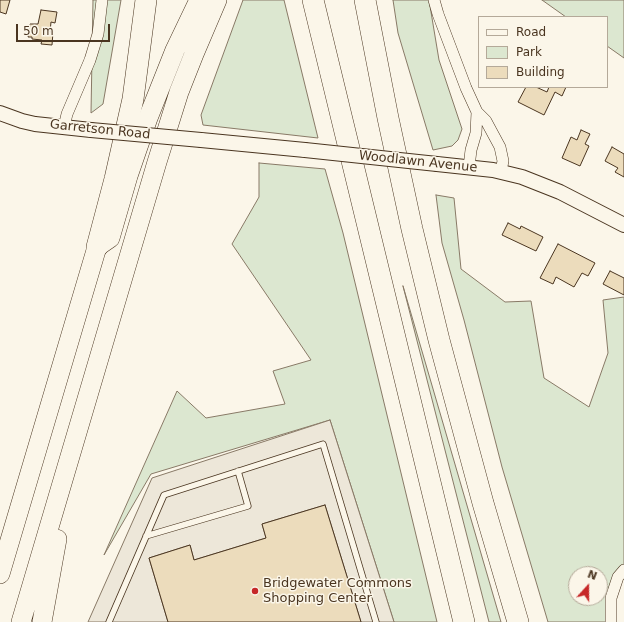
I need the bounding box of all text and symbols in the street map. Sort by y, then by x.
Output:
scale bar [18,16,112,42]
legend [478,16,608,88]
text: 50 m [23,24,54,38]
text: Road [516,25,546,39]
text: Park [516,45,542,59]
text: Building [516,65,565,79]
street label: Garretson Road [49,117,151,143]
street label: Woodlawn Avenue [358,148,478,176]
north arrow [568,566,608,606]
text: N [585,568,599,583]
place label: Bridgewater Commons Shopping Center [263,576,412,607]
marker: Bridgewater Commons Shopping Center [250,586,260,596]

